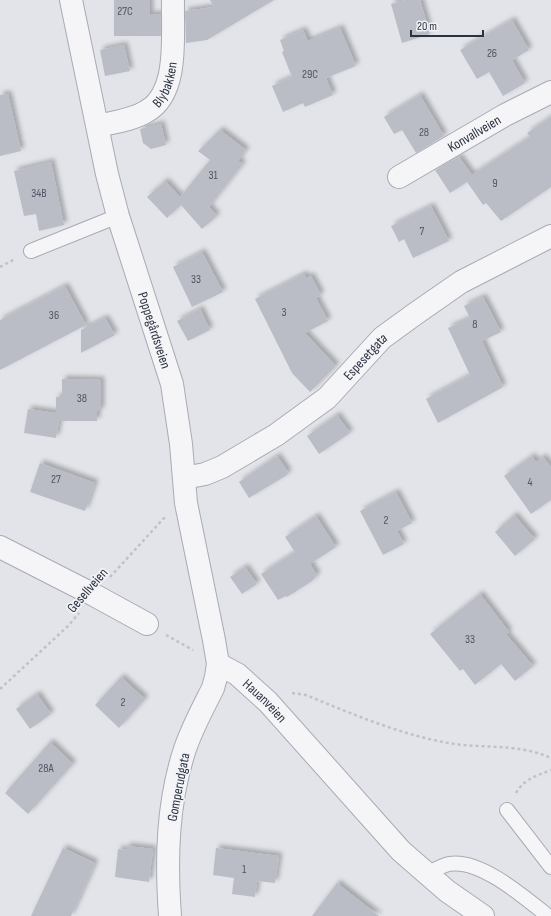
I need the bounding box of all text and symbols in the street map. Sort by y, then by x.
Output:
house number: 27C [117,4,133,19]
scale bar [411,12,483,38]
text: 20 m [417,19,437,34]
house number: 26 [487,46,497,61]
street label: Blybakken [149,61,181,111]
house number: 29C [302,67,318,82]
street label: Konvallveien [445,111,504,156]
house number: 28 [419,125,429,140]
house number: 31 [208,168,218,183]
house number: 9 [492,176,498,191]
house number: 34B [31,186,47,201]
house number: 7 [420,224,425,239]
house number: 33 [191,272,201,287]
street label: Poppegårdsveien [134,290,174,371]
house number: 3 [281,305,287,320]
house number: 36 [49,308,59,323]
house number: 8 [472,317,478,332]
street label: Espesetgata [340,329,390,384]
house number: 38 [77,391,87,406]
house number: 27 [51,472,61,487]
house number: 4 [527,475,533,490]
house number: 2 [384,513,389,528]
street label: Gesellveien [63,564,111,616]
house number: 33 [465,632,475,647]
street label: Hauanveien [239,675,290,726]
house number: 2 [121,695,126,710]
street label: Gomperudgata [164,751,193,823]
house number: 28A [38,761,55,776]
house number: 1 [242,862,247,877]

